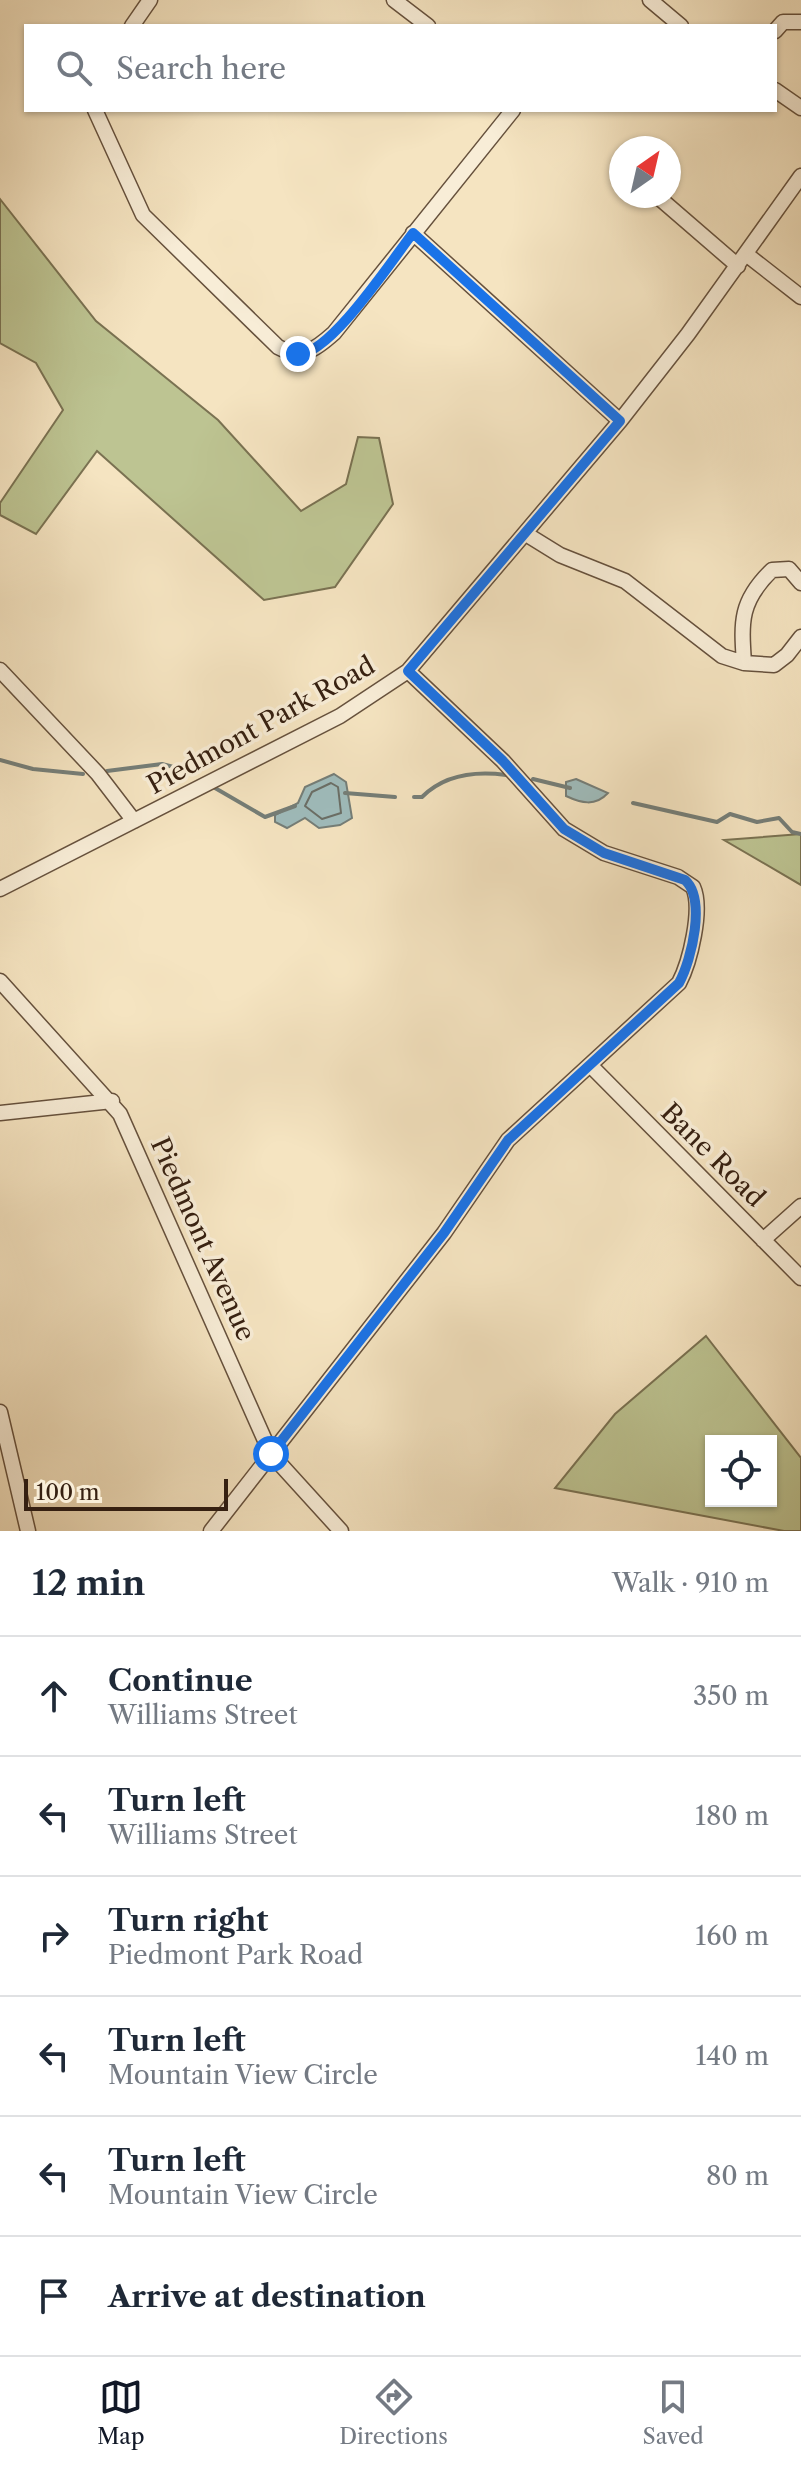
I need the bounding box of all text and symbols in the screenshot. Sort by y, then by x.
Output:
search box [24,24,777,112]
icon: search [52,46,96,90]
text: Search here [116,50,286,87]
north arrow [609,136,681,208]
route end [280,336,316,372]
street label: Piedmont Park Road [142,649,380,801]
street label: Bane Road [654,1096,772,1214]
street label: Piedmont Avenue [144,1132,262,1346]
map controls [705,1435,777,1507]
button: locate [705,1435,777,1507]
route start [253,1436,289,1472]
scale bar [24,1475,228,1511]
text: 100 m [36,1479,99,1506]
text: 12 min [32,1562,145,1604]
text: Walk · 910 m [612,1567,769,1599]
text: Continue [108,1662,253,1699]
icon: ahead [32,1674,76,1718]
text: 350 m [693,1680,769,1712]
text: Williams Street [108,1699,298,1731]
text: Turn left [108,1782,245,1819]
icon: left [32,1794,76,1838]
text: 180 m [695,1800,769,1832]
text: Williams Street [108,1819,298,1851]
text: Turn right [108,1902,268,1939]
icon: right [32,1914,76,1958]
text: 160 m [695,1920,769,1952]
text: Piedmont Park Road [108,1939,363,1971]
text: Turn left [108,2022,245,2059]
icon: left [32,2034,76,2078]
text: 140 m [695,2040,769,2072]
text: Mountain View Circle [108,2059,378,2091]
text: Turn left [108,2142,245,2179]
icon: left [32,2154,76,2198]
text: 80 m [706,2160,769,2192]
text: Mountain View Circle [108,2179,378,2211]
icon: arrive [32,2274,76,2318]
text: Arrive at destination [108,2278,426,2315]
tab: Map [97,2375,145,2450]
tab: Directions [339,2375,448,2450]
tab: Saved [643,2375,704,2450]

